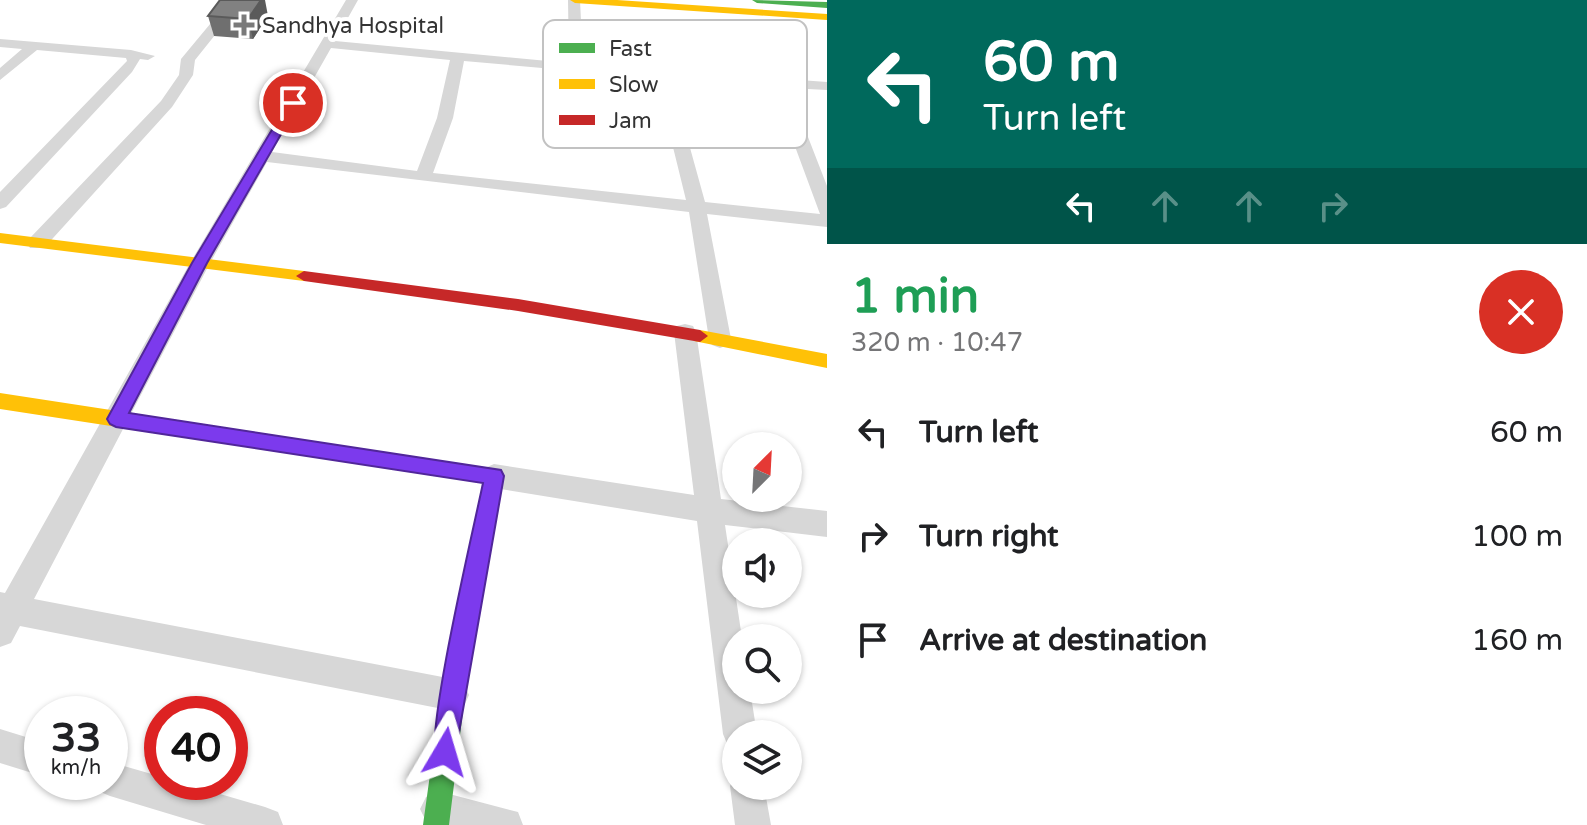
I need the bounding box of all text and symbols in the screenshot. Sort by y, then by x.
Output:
place label: Sandhya Hospital [262,13,444,39]
marker: Sandhya Hospital [233,14,255,36]
legend [543,20,807,148]
text: 60 m [983,29,1119,96]
icon: left [851,32,955,136]
text: Fast [609,36,652,62]
pin [259,69,327,137]
text: Slow [609,72,659,98]
icon: arrive [271,81,315,125]
text: Turn left [983,97,1126,140]
text: Jam [609,108,652,134]
icon: left [1059,184,1103,228]
icon: ahead [1143,184,1187,228]
icon: ahead [1227,184,1271,228]
icon: right [1311,184,1355,228]
text: 1 min [851,268,979,326]
button: close [1479,270,1563,354]
text: 320 m · 10:47 [851,327,1023,358]
icon: left [851,410,895,454]
text: Turn left [919,414,1038,451]
text: 60 m [1490,414,1563,451]
north arrow [722,432,802,512]
map controls [722,432,802,800]
icon: right [851,514,895,558]
text: Turn right [919,518,1059,555]
text: 100 m [1471,518,1563,555]
button: sound [722,528,802,608]
icon: arrive [851,618,895,662]
text: Arrive at destination [919,622,1207,659]
text: 160 m [1471,622,1563,659]
button: search [722,624,802,704]
speed limit sign: 40 [144,696,248,800]
position arrow [403,710,487,794]
text: 33 [51,714,101,762]
button: layers [722,720,802,800]
text: km/h [51,756,101,780]

